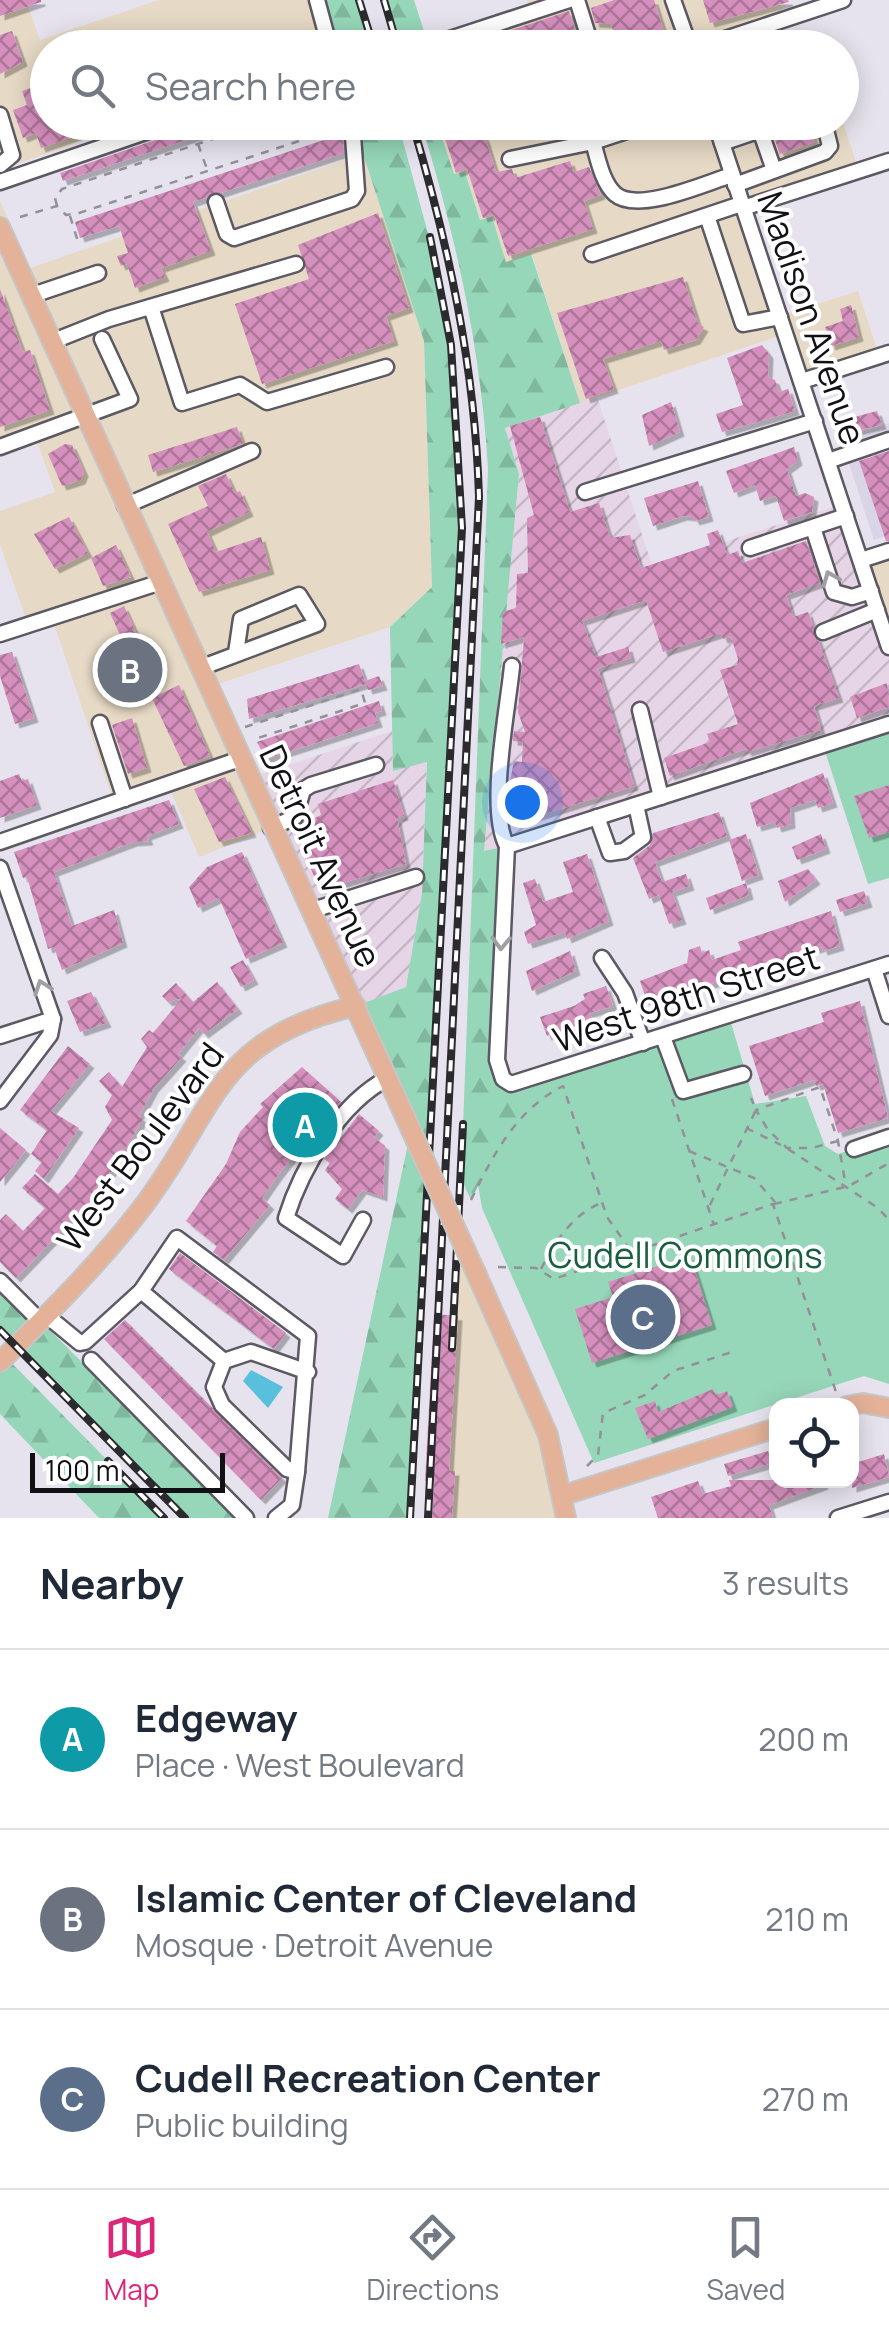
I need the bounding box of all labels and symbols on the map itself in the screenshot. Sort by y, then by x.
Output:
street label: Madison Avenue [746,185,878,451]
one-way arrow [822,570,842,588]
pin: B [98,632,162,708]
street label: Detroit Avenue [249,737,393,975]
your location [497,777,548,828]
street label: West 98th Street [547,932,825,1064]
one-way arrow [490,935,511,951]
one-way arrow [33,980,54,997]
street label: West Boulevard [45,1033,235,1261]
pin: A [272,1088,338,1162]
park label: Cudell Commons [547,1231,823,1279]
pin: C [610,1280,676,1354]
scale bar [30,1448,225,1492]

